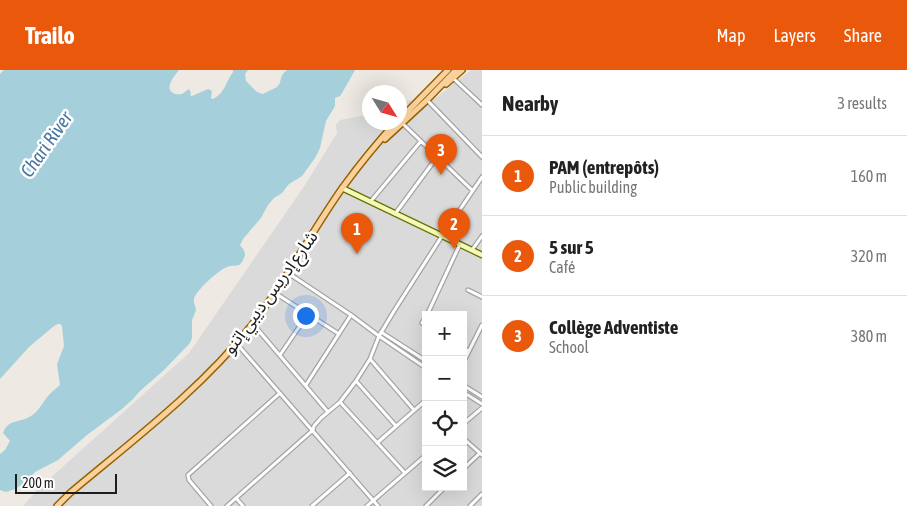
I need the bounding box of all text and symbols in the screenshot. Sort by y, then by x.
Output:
text: Trailo [25,22,75,49]
text: Map [716,25,745,46]
text: Layers [773,25,816,46]
text: Share [844,25,882,46]
north arrow [362,85,407,130]
text: Nearby [502,91,558,115]
text: 3 results [837,94,887,112]
water label: Chari River [16,106,77,181]
pin: 3 [425,134,457,175]
text: PAM (entrepôts) [549,156,659,178]
text: 1 [514,167,522,185]
text: 160 m [851,167,887,185]
text: Public building [549,178,637,196]
pin: 2 [438,208,470,249]
pin: 1 [341,213,373,254]
street label: شارع إدريس ديبي إتنو [218,226,325,360]
text: 5 sur 5 [549,236,594,258]
text: 2 [514,247,522,265]
text: 320 m [851,247,887,265]
text: Café [549,258,575,276]
your location [293,303,319,329]
map controls [422,311,467,491]
button: + [422,311,467,356]
text: Collège Adventiste [549,316,678,338]
text: 3 [514,327,522,345]
text: 380 m [851,327,887,345]
text: School [549,338,589,356]
button: − [422,356,467,401]
button: locate [422,401,467,446]
button: layers [422,446,467,491]
scale bar [15,471,118,494]
text: 200 m [22,475,54,491]

